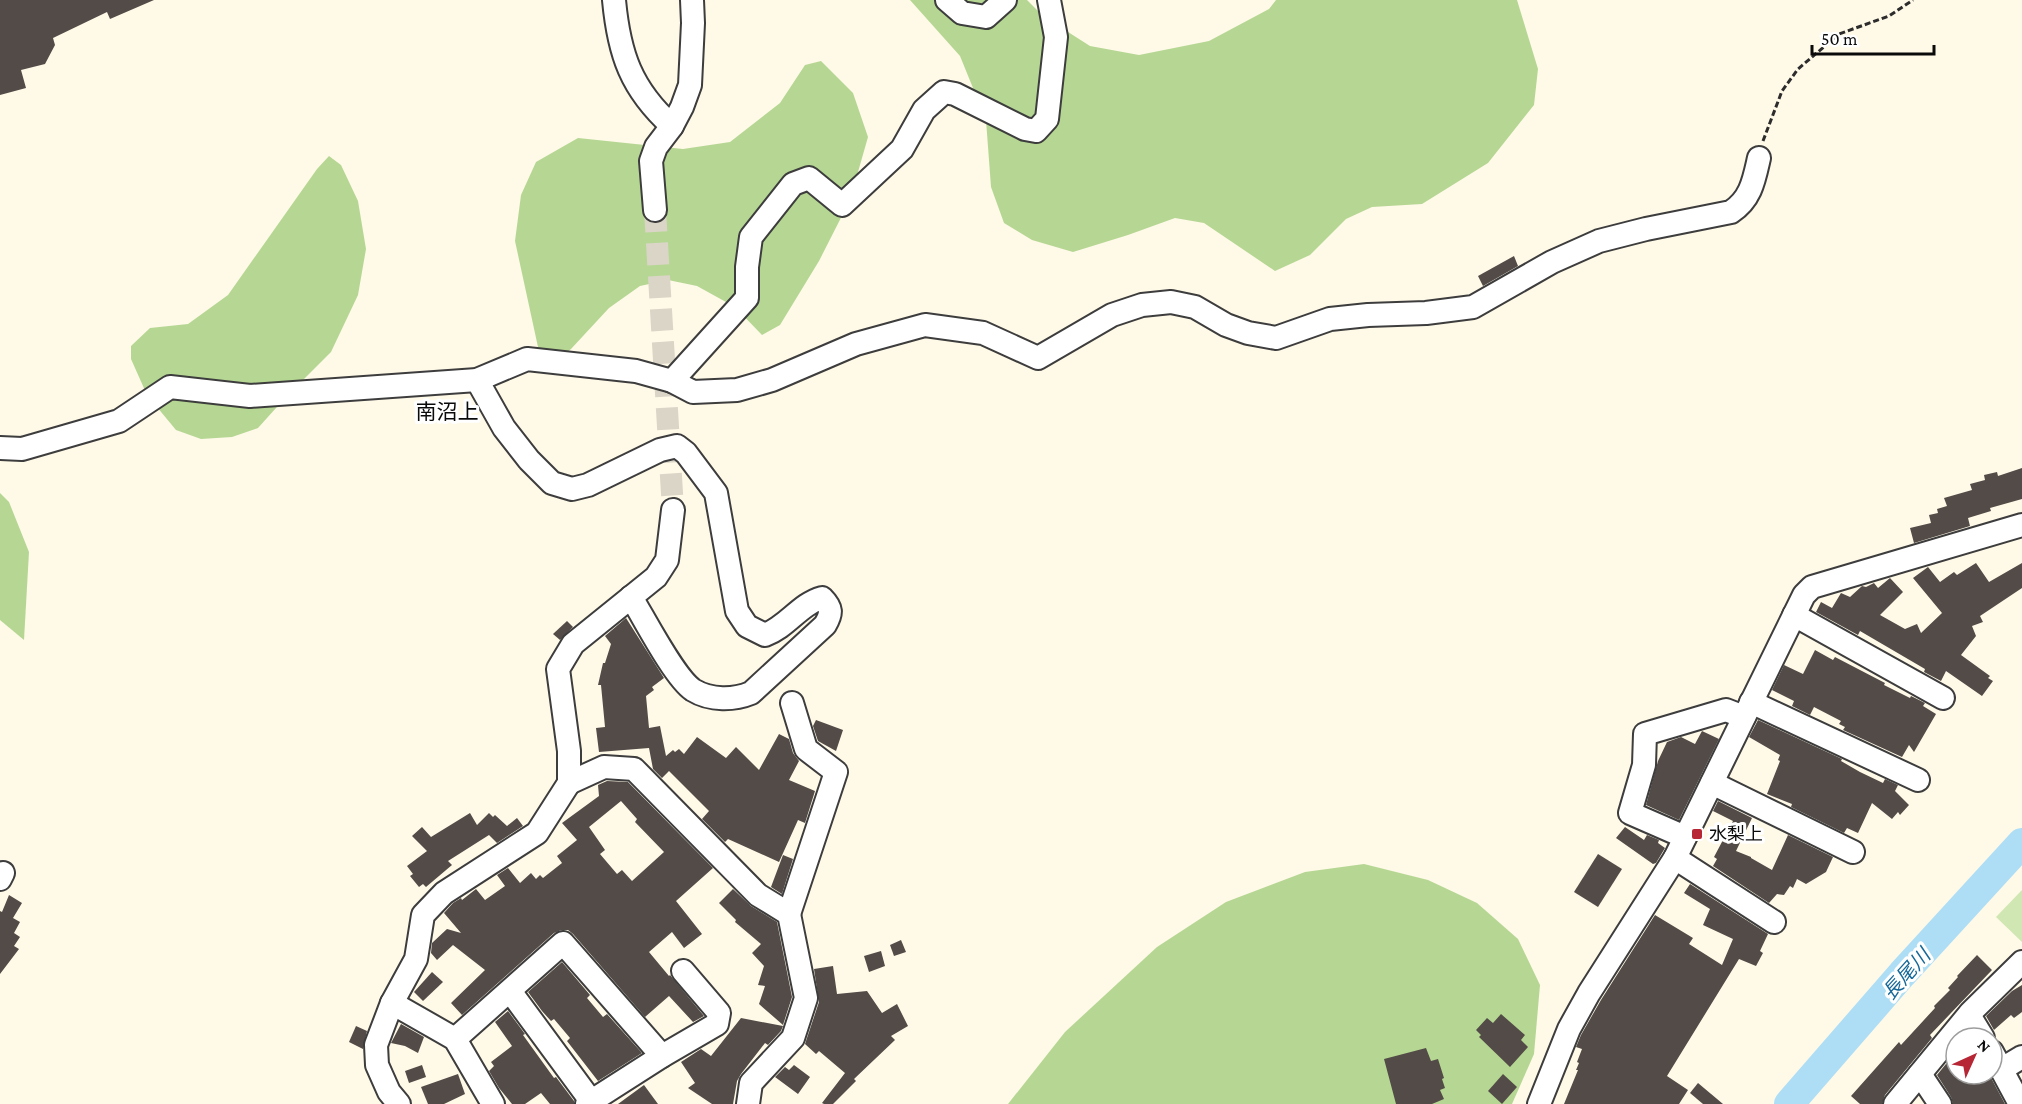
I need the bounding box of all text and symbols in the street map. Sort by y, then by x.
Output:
scale bar [1812,18,1934,56]
text: 50 m [1821,29,1858,49]
district label: 南沼上 [416,400,479,424]
place label: 水梨上 [1709,824,1763,844]
marker: 水梨上 [1690,827,1704,841]
water label: 長尾川 [1878,943,1936,1004]
north arrow [1944,1026,2004,1086]
text: N [1974,1036,1994,1056]

